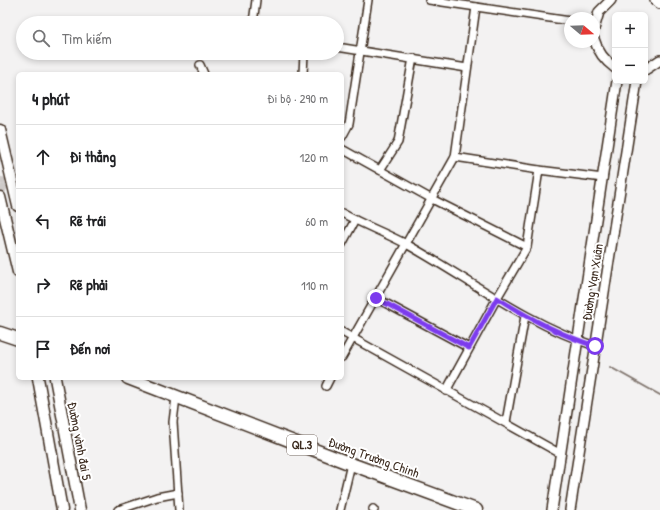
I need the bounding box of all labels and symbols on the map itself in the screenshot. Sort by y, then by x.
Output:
north arrow [564,12,600,48]
street label: Đường Vạn Xuân [577,242,607,322]
route end [367,289,385,307]
route start [586,337,604,355]
street label: Đường vành đai 5 [64,400,96,482]
street label: Đường Trường Chinh [326,432,422,482]
road number: QL.3 [287,435,317,455]

